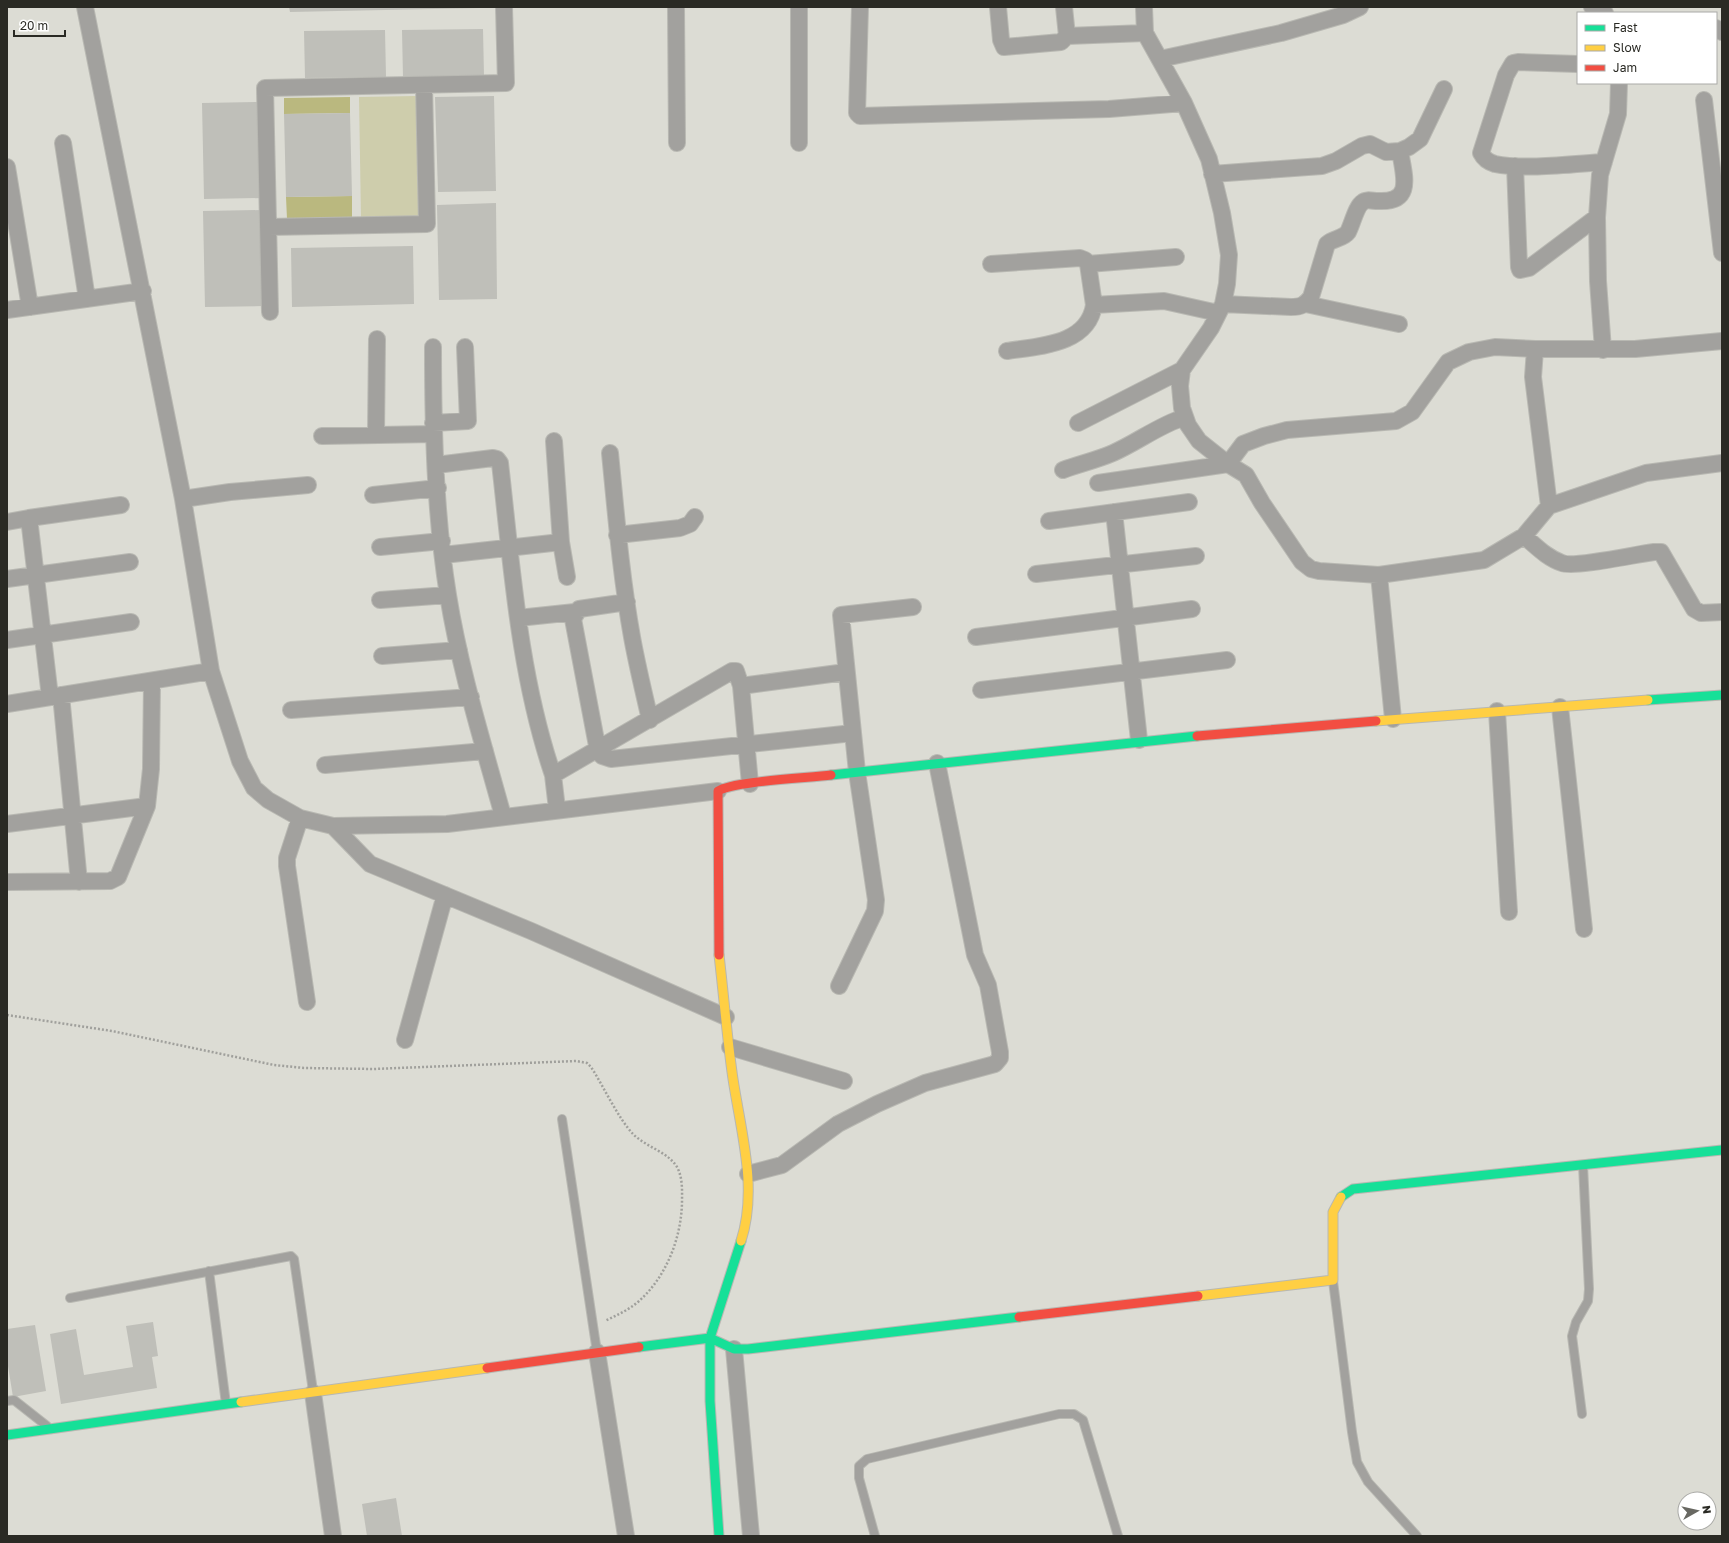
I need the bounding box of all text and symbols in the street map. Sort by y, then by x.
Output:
scale bar [14,12,65,38]
legend [1577,12,1717,84]
text: 20 m [20,18,48,33]
text: Fast [1613,20,1638,35]
text: Slow [1613,40,1641,55]
text: Jam [1613,60,1637,75]
north arrow [1677,1491,1717,1531]
text: N [1700,1504,1714,1515]

